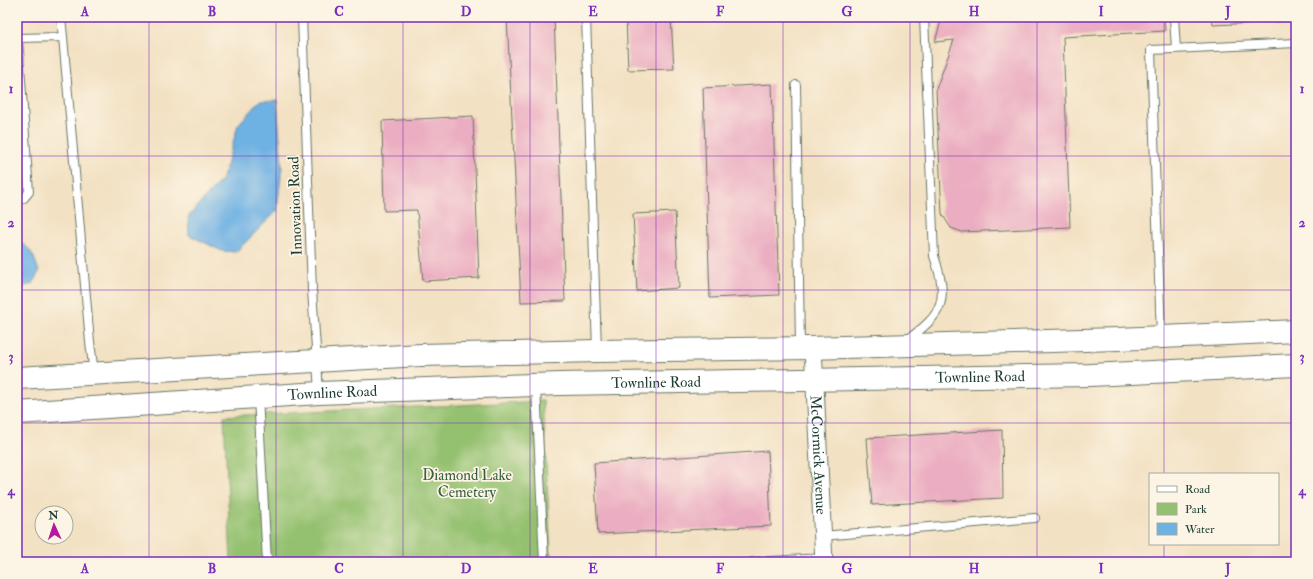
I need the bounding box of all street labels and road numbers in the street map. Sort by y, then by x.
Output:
street label: Innovation Road [284,155,307,256]
street label: Townline Road [935,367,1026,388]
street label: Townline Road [611,373,702,393]
street label: Townline Road [287,382,378,405]
street label: McCormick Avenue [805,395,831,515]

